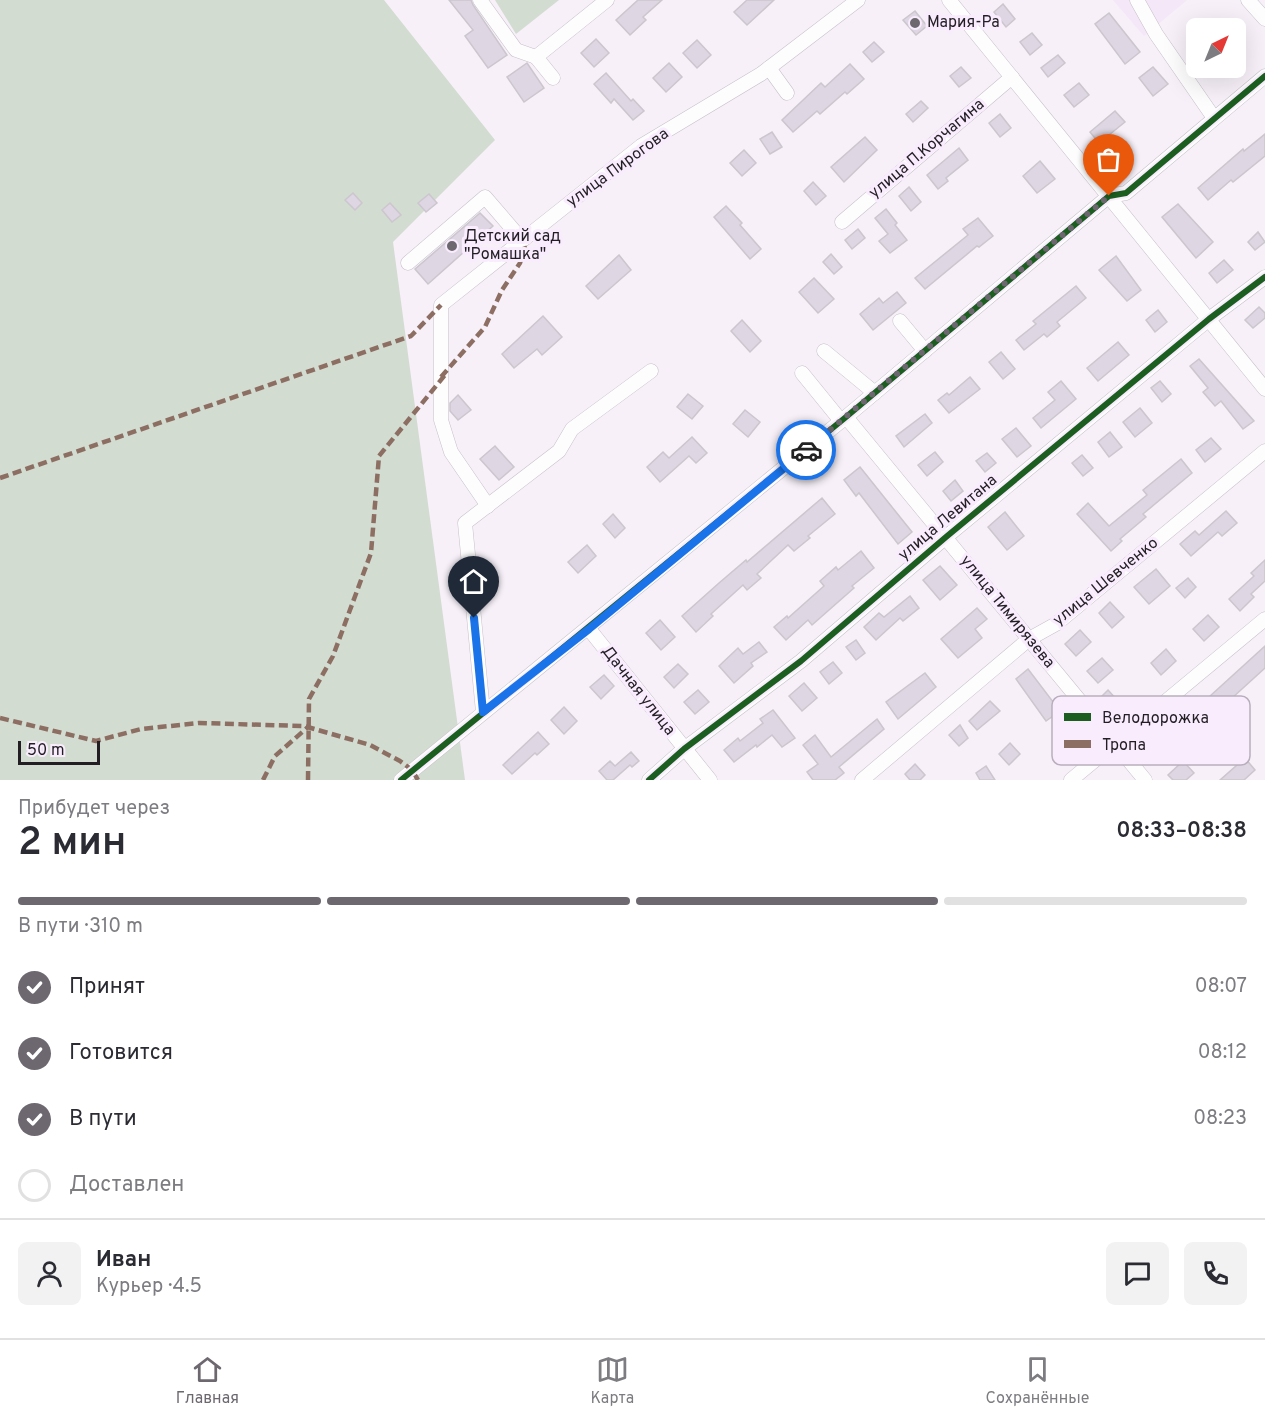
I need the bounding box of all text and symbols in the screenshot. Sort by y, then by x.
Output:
place label: Мария-Ра [927,13,1000,33]
marker: Мария-Ра [908,16,922,30]
north arrow [1186,18,1246,78]
map controls [1186,18,1246,78]
street label: улица П.Корчагина [865,95,989,203]
street label: улица Пирогова [563,124,673,212]
pin [1083,134,1134,196]
icon: bag [1092,143,1125,176]
place label: Детский сад "Ромашка" [464,227,561,265]
marker: Детский сад "Ромашка" [445,239,459,253]
courier [776,420,836,480]
icon: car [790,434,823,467]
street label: улица Левитана [894,471,1002,565]
street label: улица Шевченко [1049,533,1163,631]
street label: улица Тимирязева [955,551,1059,673]
pin [448,556,499,618]
icon: home [457,565,490,598]
street label: Дачная улица [597,642,679,740]
legend [1052,696,1250,765]
text: Велодорожка [1102,709,1209,729]
text: Тропа [1102,736,1146,756]
scale bar [18,738,100,766]
text: 50 m [27,741,65,761]
text: Прибудет через [18,796,170,822]
text: 08:33–08:38 [1116,818,1247,845]
text: 2 мин [18,820,126,869]
text: В пути · 310 m [18,914,143,940]
icon: check [18,971,51,1004]
text: Принят [69,974,145,1001]
text: 08:07 [1195,974,1247,1000]
icon: check [18,1037,51,1070]
text: Готовится [69,1040,173,1067]
text: 08:12 [1198,1040,1247,1066]
icon: check [18,1103,51,1136]
text: В пути [69,1106,137,1133]
text: 08:23 [1193,1106,1247,1132]
text: Доставлен [69,1172,184,1199]
button: person [18,1242,81,1305]
button: chat [1106,1242,1169,1305]
button: phone [1184,1242,1247,1305]
text: Иван [96,1247,151,1274]
text: Курьер · 4.5 [96,1274,202,1300]
tab: Главная [176,1353,239,1409]
tab: Карта [590,1353,634,1409]
tab: Сохранённые [986,1353,1089,1409]

